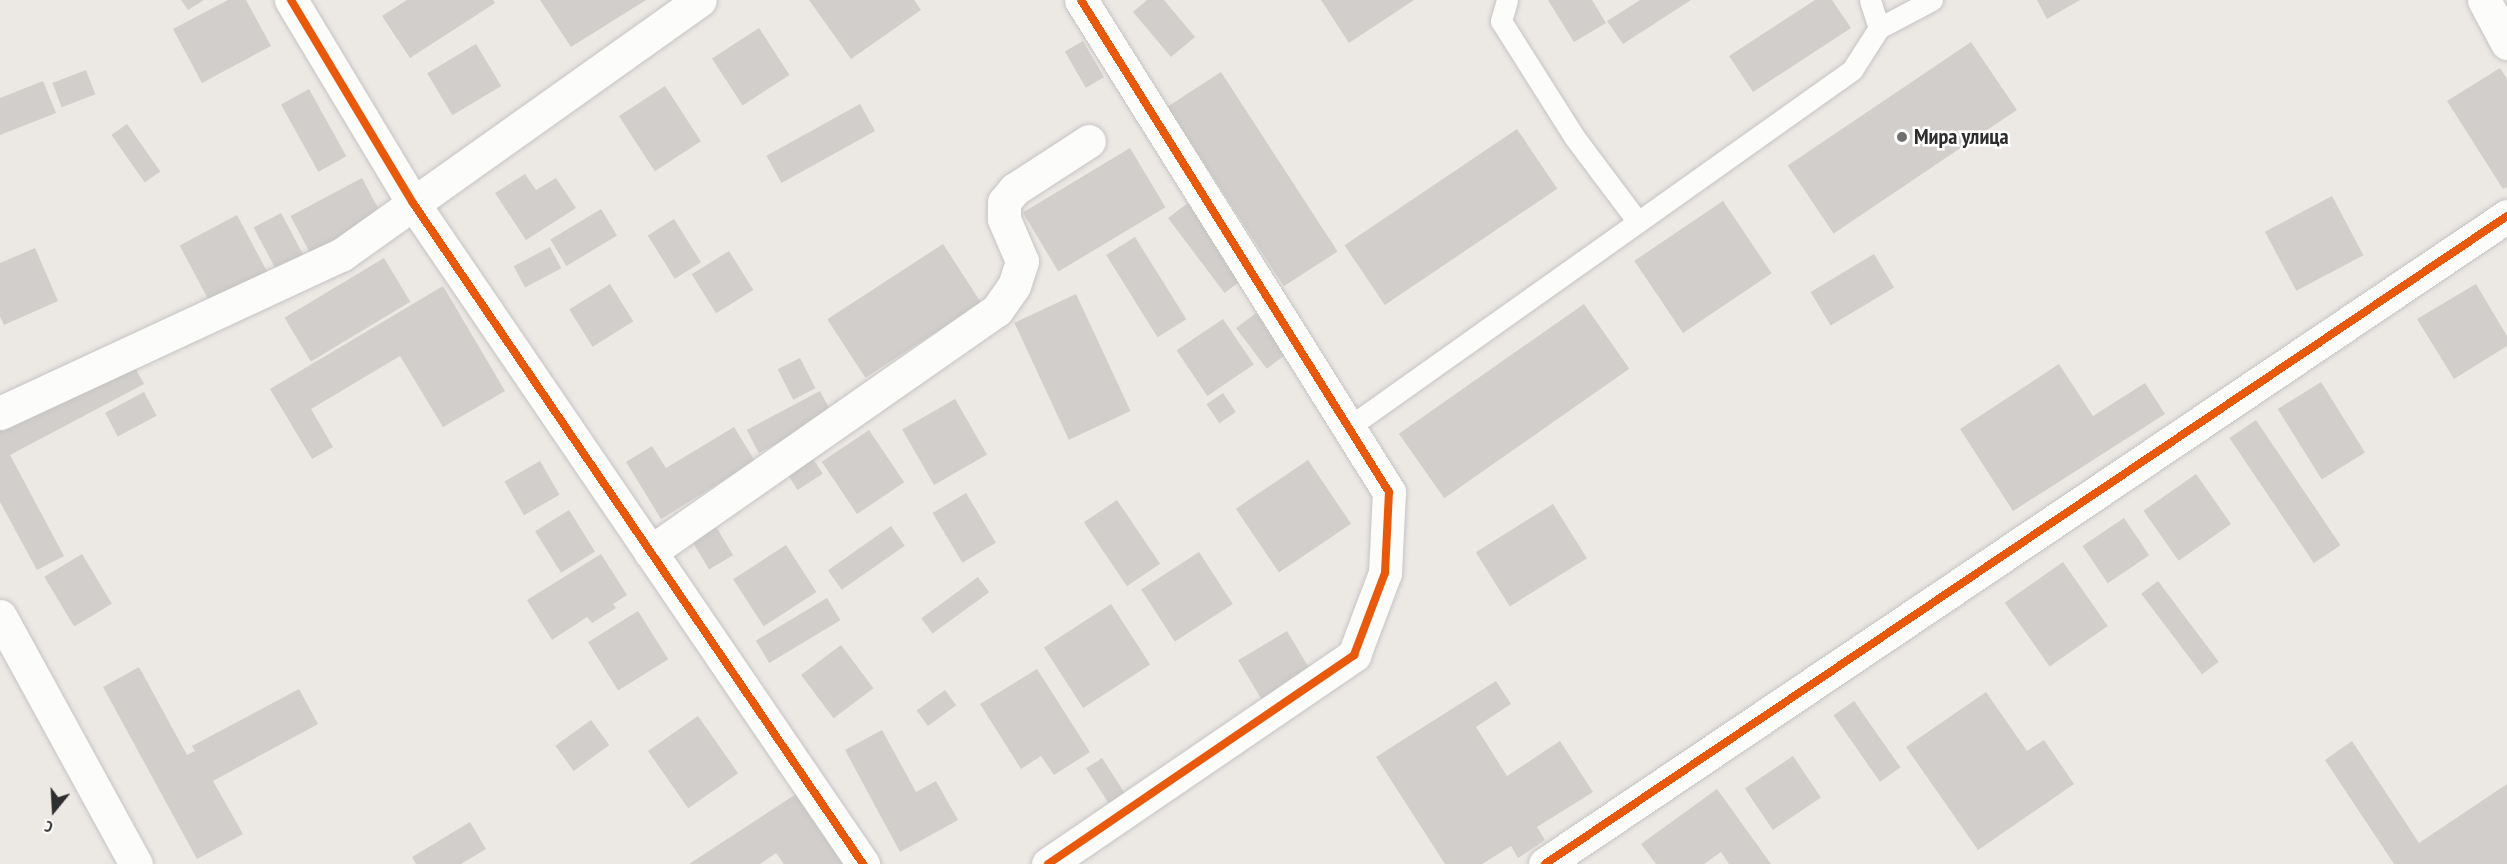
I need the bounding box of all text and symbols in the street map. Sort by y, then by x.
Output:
place label: Мира улица [1914,124,2009,150]
marker: Мира улица [1895,130,1909,144]
north arrow [24,780,84,840]
text: С [42,816,55,838]

